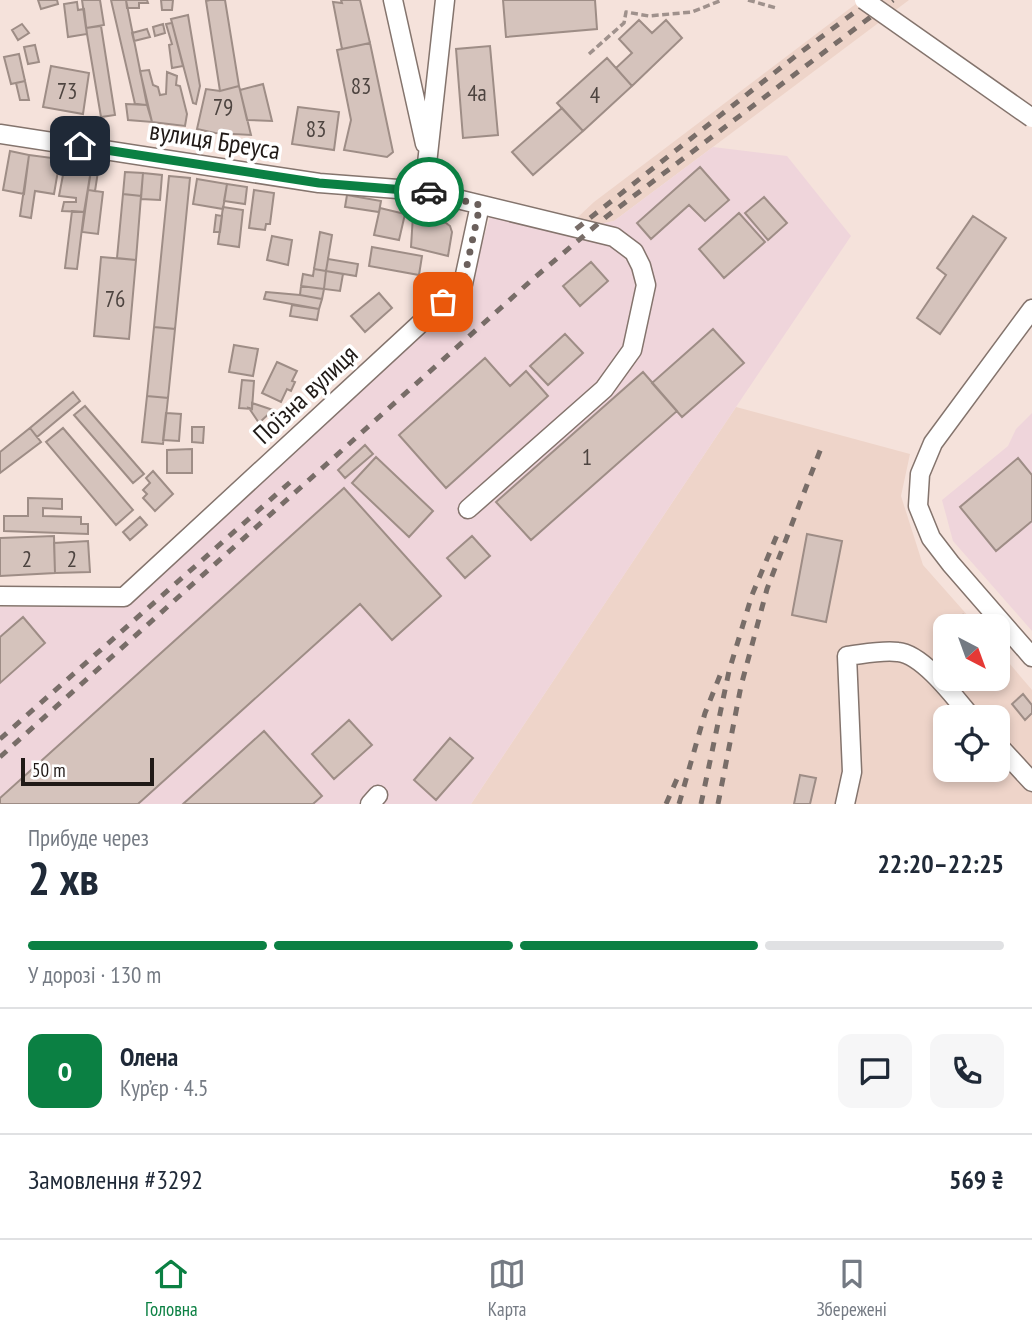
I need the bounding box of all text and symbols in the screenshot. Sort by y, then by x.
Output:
house number: 83 [351,71,371,100]
house number: 73 [57,76,77,105]
house number: 4а [467,78,487,107]
house number: 4 [590,80,600,109]
house number: 79 [213,92,233,121]
street label: вулиця Бреуса [147,113,283,167]
house number: 83 [306,114,326,143]
pin [50,116,110,176]
icon: home [61,127,99,165]
courier [394,157,464,227]
icon: car [410,173,448,211]
pin [413,272,473,332]
icon: bag [424,283,462,321]
house number: 76 [105,284,125,313]
street label: Поїзна вулиця [246,337,364,451]
house number: 1 [582,442,592,471]
house number: 2 [22,544,32,573]
house number: 2 [67,544,77,573]
north arrow [933,614,1010,691]
map controls [933,614,1010,782]
button: locate [933,705,1010,782]
scale bar [21,755,154,787]
text: 50 m [32,758,66,782]
text: Прибуде через [28,823,149,852]
text: 22:20–22:25 [877,847,1004,880]
text: 2 хв [28,848,99,908]
text: У дорозі · 130 m [28,960,161,989]
button: chat [838,1034,912,1108]
button: phone [930,1034,1004,1108]
text: Олена [120,1040,178,1073]
text: О [58,1055,72,1088]
text: Кур’єр · 4.5 [120,1073,208,1102]
text: Замовлення #3292 [28,1163,203,1196]
text: 569 ₴ [949,1163,1004,1196]
tab: Головна [145,1255,198,1321]
tab: Карта [488,1255,526,1321]
tab: Збережені [816,1255,887,1321]

